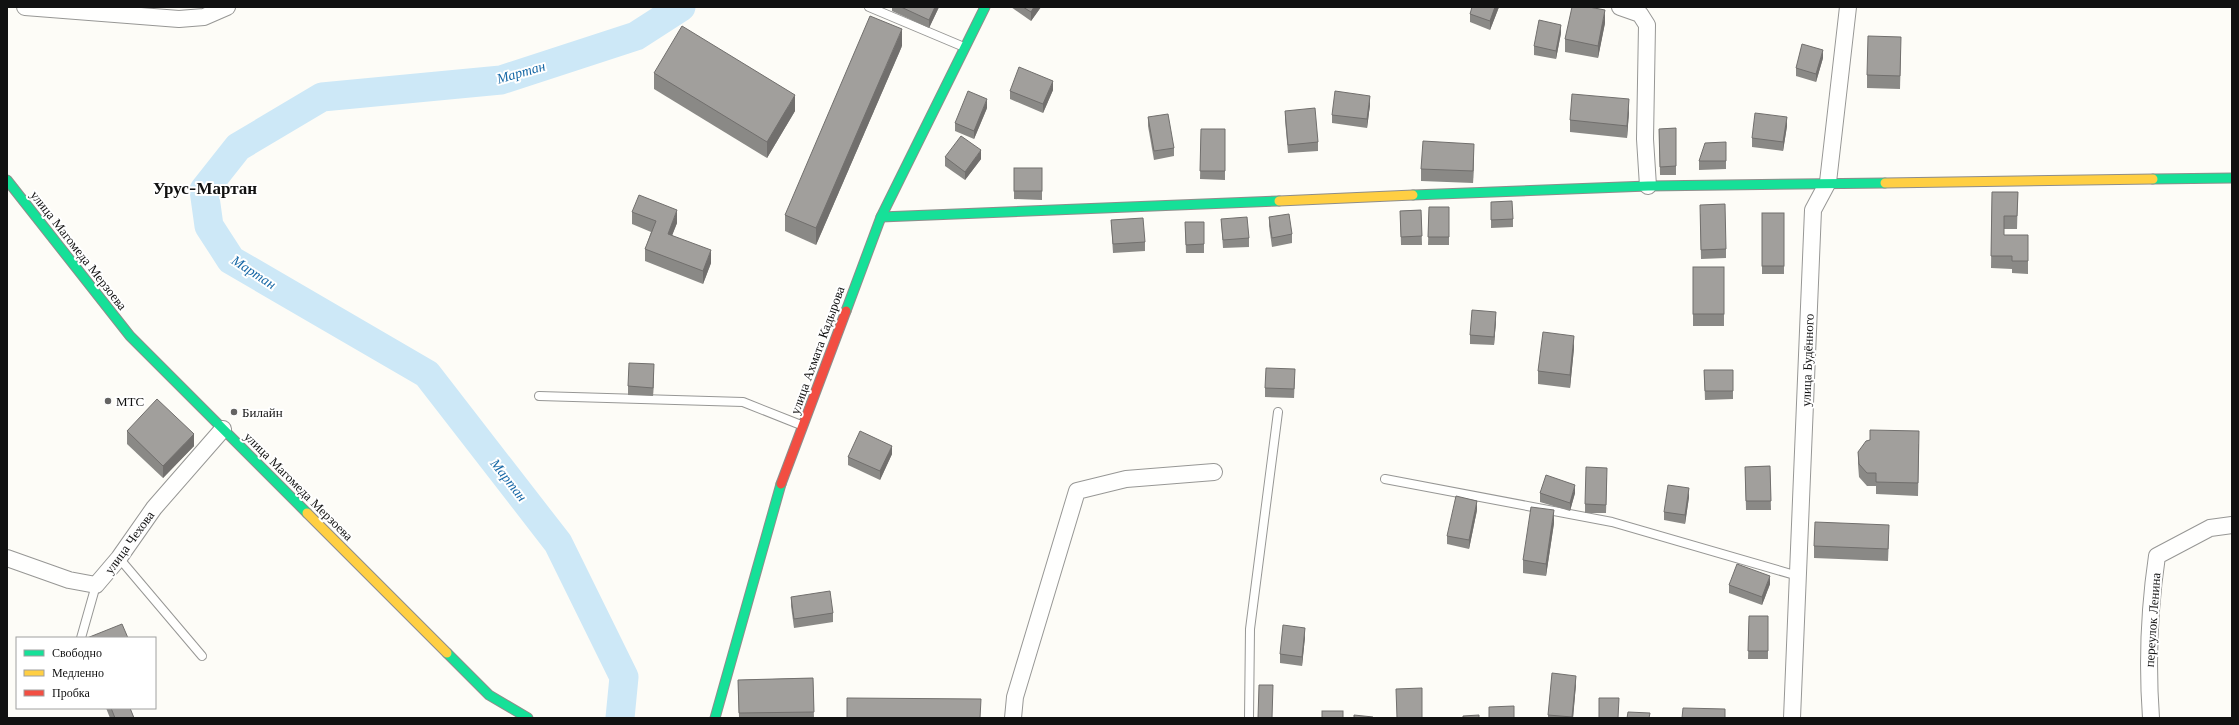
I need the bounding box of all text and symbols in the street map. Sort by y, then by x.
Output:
water label: Мартан [494,57,547,88]
district label: Урус-Мартан [153,178,257,199]
street label: улица Магомеда Мерзоева [27,187,131,314]
water label: Мартан [227,250,280,293]
street label: улица Ахмата Кадырова [786,284,849,417]
street label: улица Будённого [1797,313,1818,407]
place label: МТС [116,393,144,410]
marker: МТС [103,396,113,406]
place label: Билайн [242,404,283,421]
marker: Билайн [229,407,239,417]
street label: улица Магомеда Мерзоева [241,428,357,545]
water label: Мартан [486,454,531,505]
street label: улица Чехова [101,507,158,577]
street label: переулок Ленина [2141,572,2164,668]
legend [16,637,156,709]
text: Свободно [52,645,102,660]
text: Медленно [52,665,104,680]
text: Пробка [52,685,90,700]

